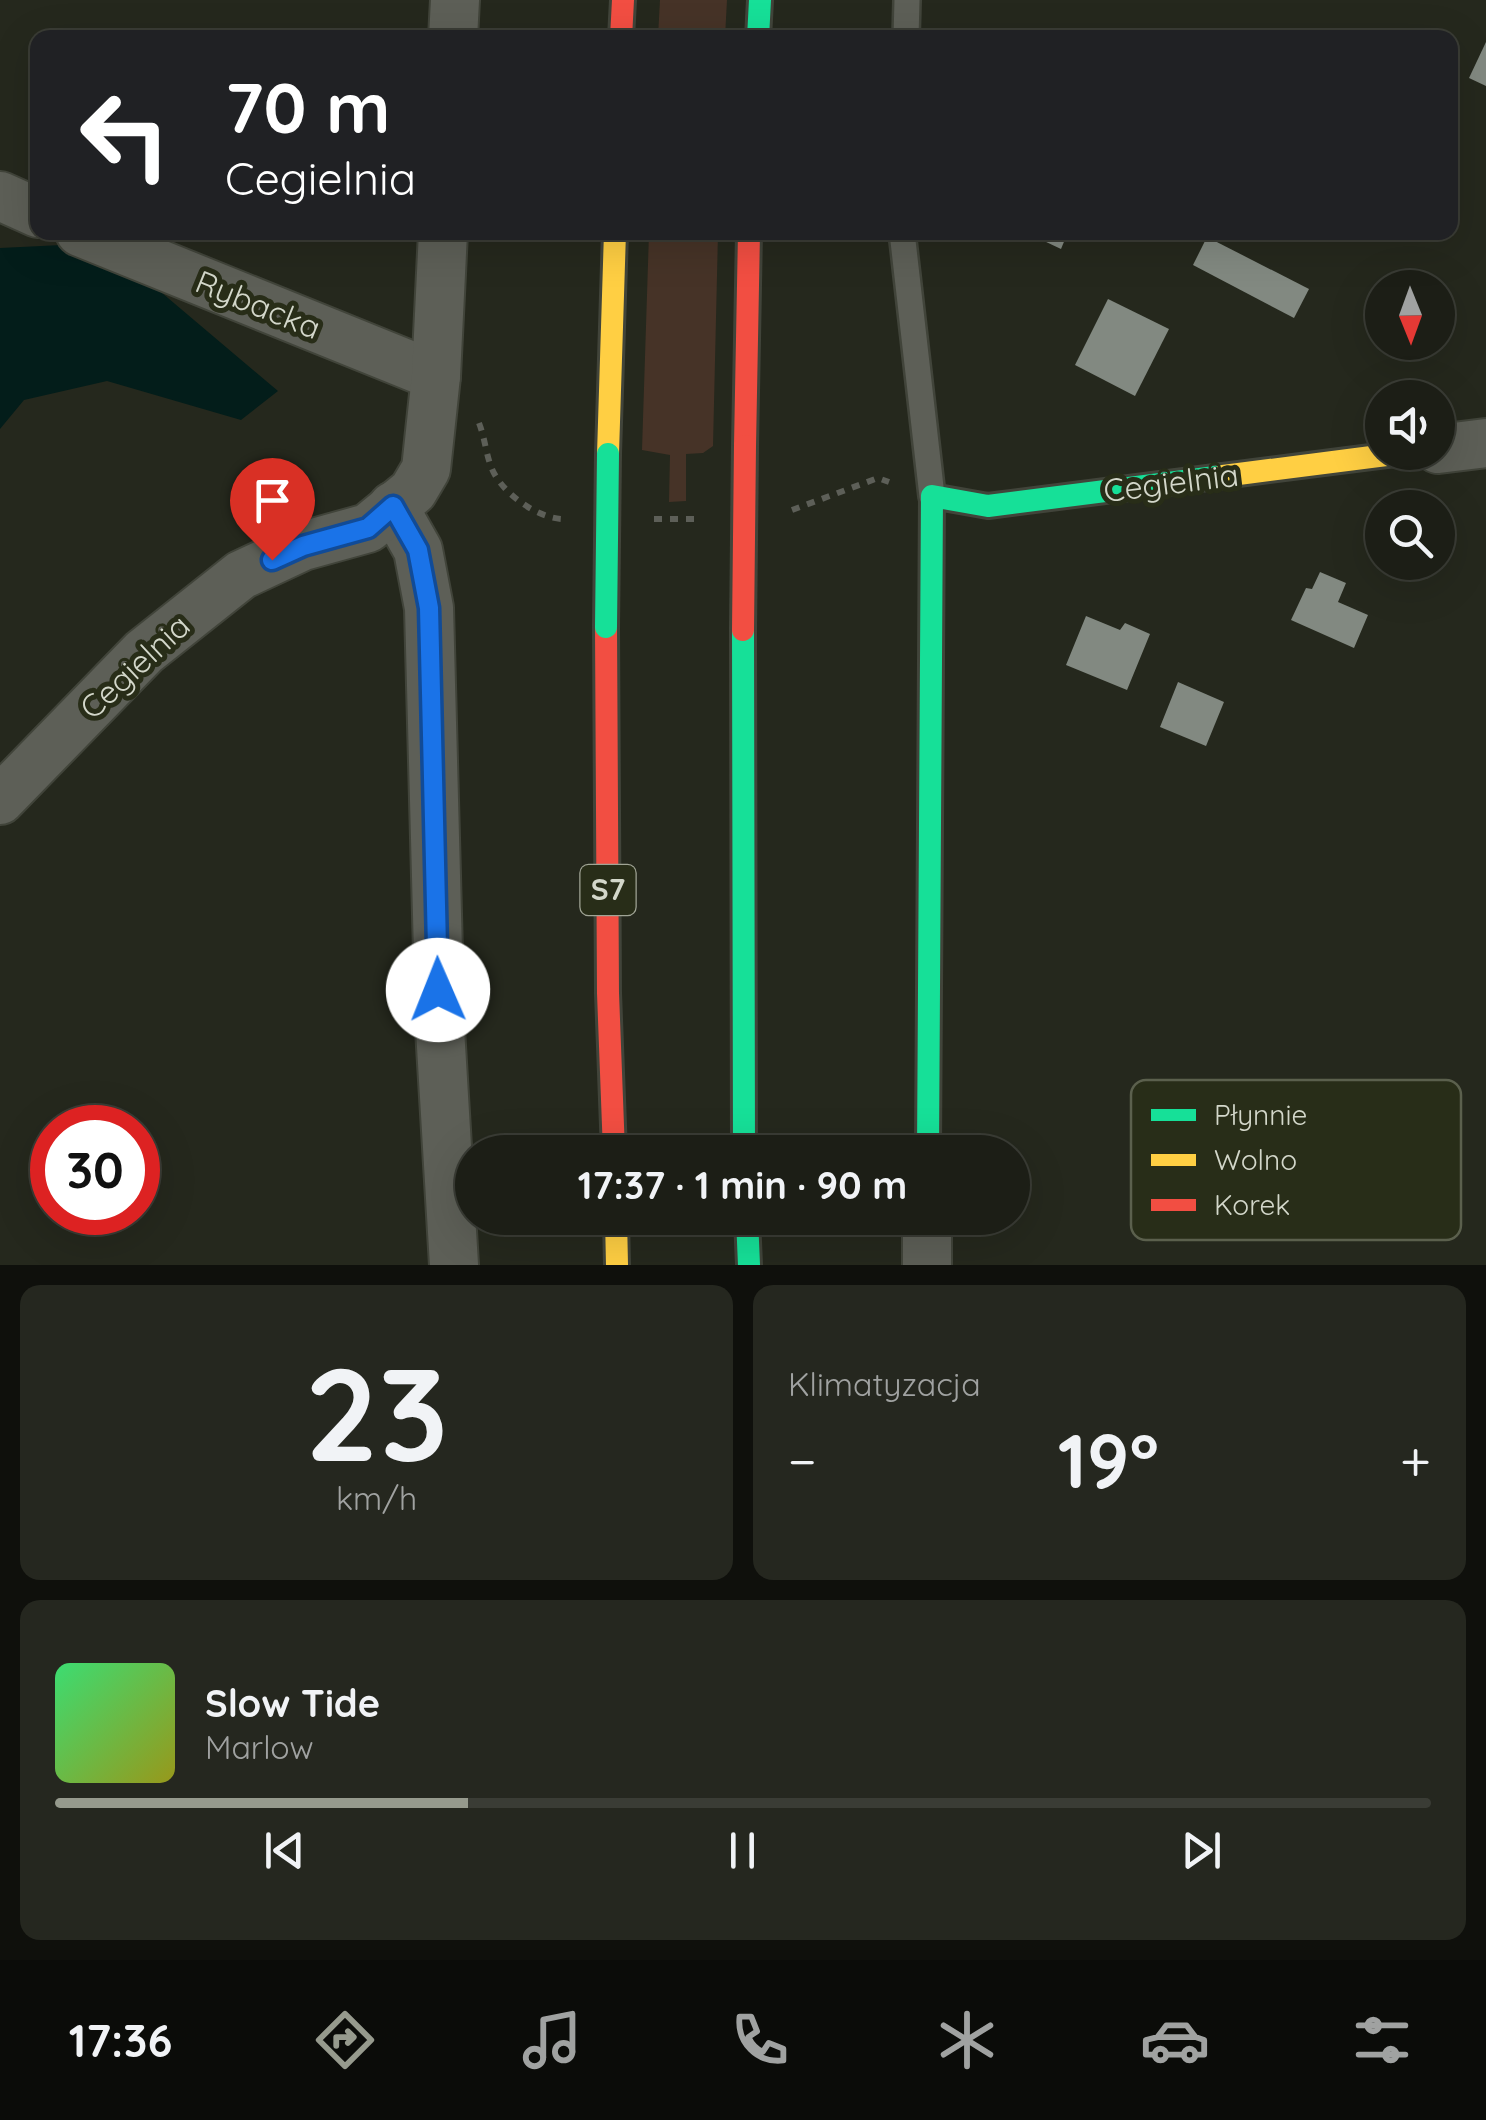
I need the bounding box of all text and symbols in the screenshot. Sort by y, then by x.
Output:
text: 70 m [225,63,391,151]
icon: left [60,70,190,200]
text: Cegielnia [225,150,416,206]
street label: Rybacka [190,261,327,347]
north arrow [1365,270,1455,360]
map controls [1365,270,1455,580]
button: sound [1365,380,1455,470]
street label: Cegielnia [1101,454,1241,510]
pin [230,458,315,561]
icon: arrive [245,473,300,528]
button: search [1365,490,1455,580]
street label: Cegielnia [71,605,198,727]
road number: S7 [580,865,636,915]
position arrow [386,938,490,1042]
legend [1131,1080,1461,1240]
text: Płynnie [1214,1097,1307,1132]
speed limit sign: 30 [30,1105,160,1235]
text: Wolno [1214,1142,1297,1177]
text: 17:37 · 1 min · 90 m [578,1161,907,1209]
text: Korek [1214,1187,1290,1222]
text: 23 [305,1331,448,1494]
text: Klimatyzacja [788,1364,981,1404]
text: 19° [1058,1413,1159,1507]
text: − [788,1426,817,1495]
text: + [1400,1426,1431,1495]
text: km/h [336,1478,417,1518]
text: Slow Tide [205,1679,380,1727]
text: Marlow [205,1727,314,1767]
icon: previous [257,1823,312,1878]
icon: pause [715,1823,770,1878]
icon: next [1174,1823,1229,1878]
icon: directions [310,2005,380,2075]
icon: music [517,2005,587,2075]
icon: phone [725,2005,795,2075]
icon: climate [932,2005,1002,2075]
icon: car [1140,2005,1210,2075]
icon: filters [1347,2005,1417,2075]
text: 17:36 [69,2012,172,2068]

